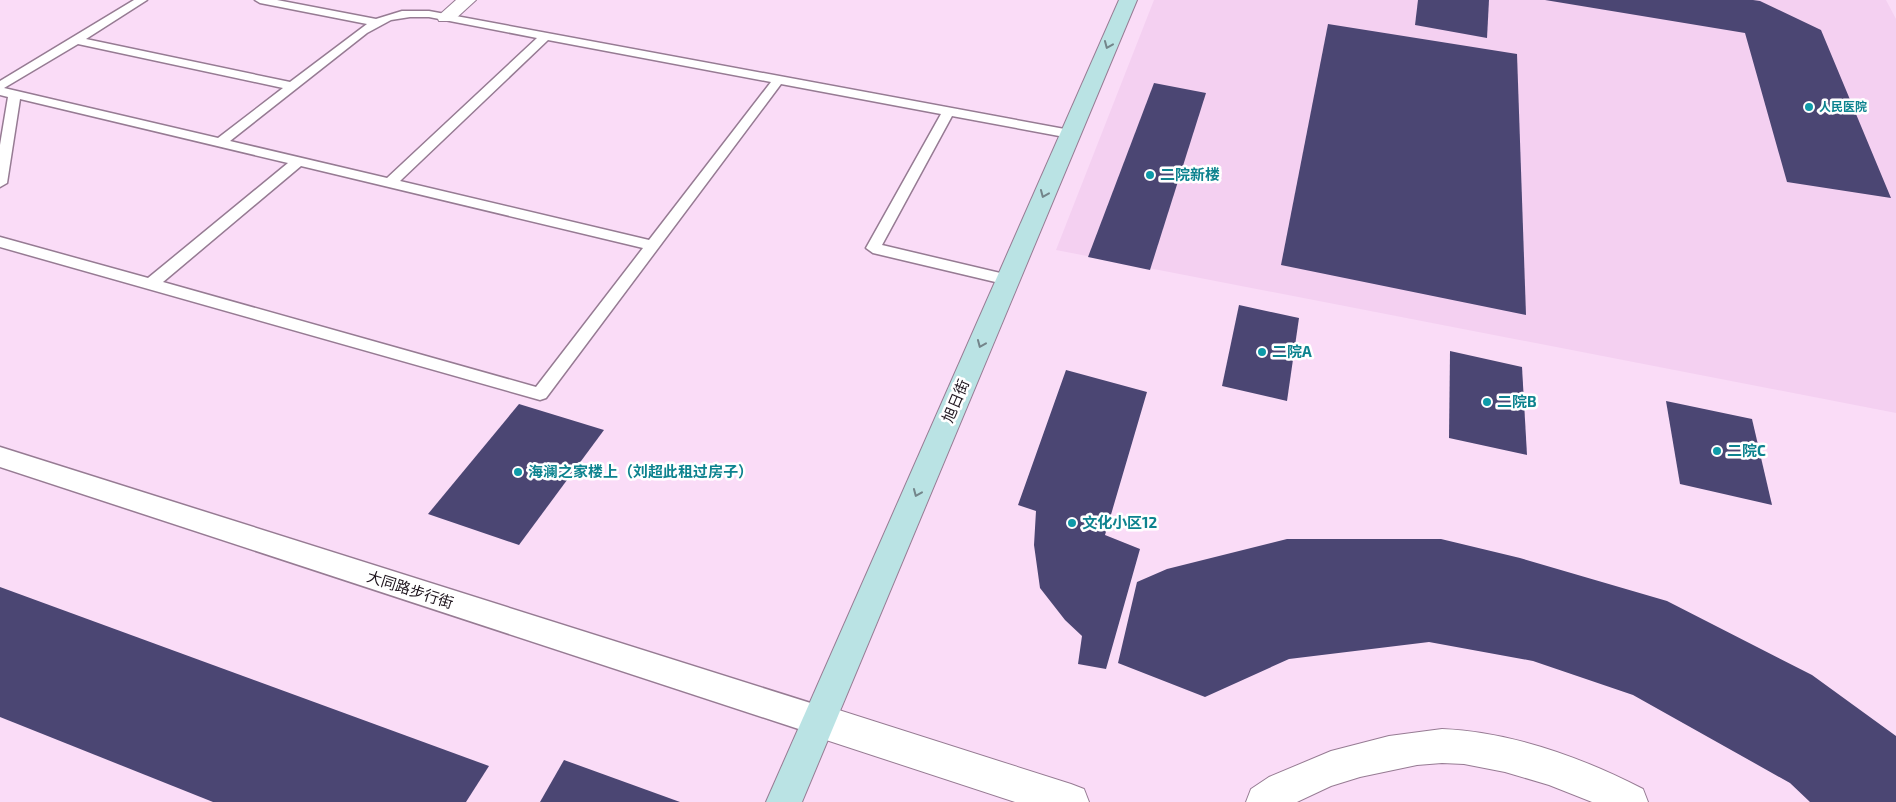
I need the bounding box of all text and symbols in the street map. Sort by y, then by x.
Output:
one-way arrow [1104,40,1115,49]
place label: 人民医院 [1819,99,1867,113]
marker: 人民医院 [1803,101,1815,113]
place label: 二院新楼 [1160,165,1220,183]
marker: 二院新楼 [1144,169,1156,181]
one-way arrow [1040,189,1051,198]
one-way arrow [976,339,987,348]
place label: 二院A [1272,342,1312,360]
marker: 二院A [1256,346,1268,358]
street label: 旭日街 [938,376,972,425]
place label: 二院B [1497,392,1537,410]
marker: 二院B [1481,396,1493,408]
place label: 二院C [1727,441,1766,459]
marker: 二院C [1711,445,1723,457]
place label: 海澜之家楼上（刘超此租过房子） [528,462,753,480]
marker: 海澜之家楼上（刘超此租过房子） [512,466,524,478]
one-way arrow [913,488,923,497]
place label: 文化小区12 [1082,513,1157,531]
marker: 文化小区12 [1066,517,1078,529]
street label: 大同路步行街 [365,567,456,612]

